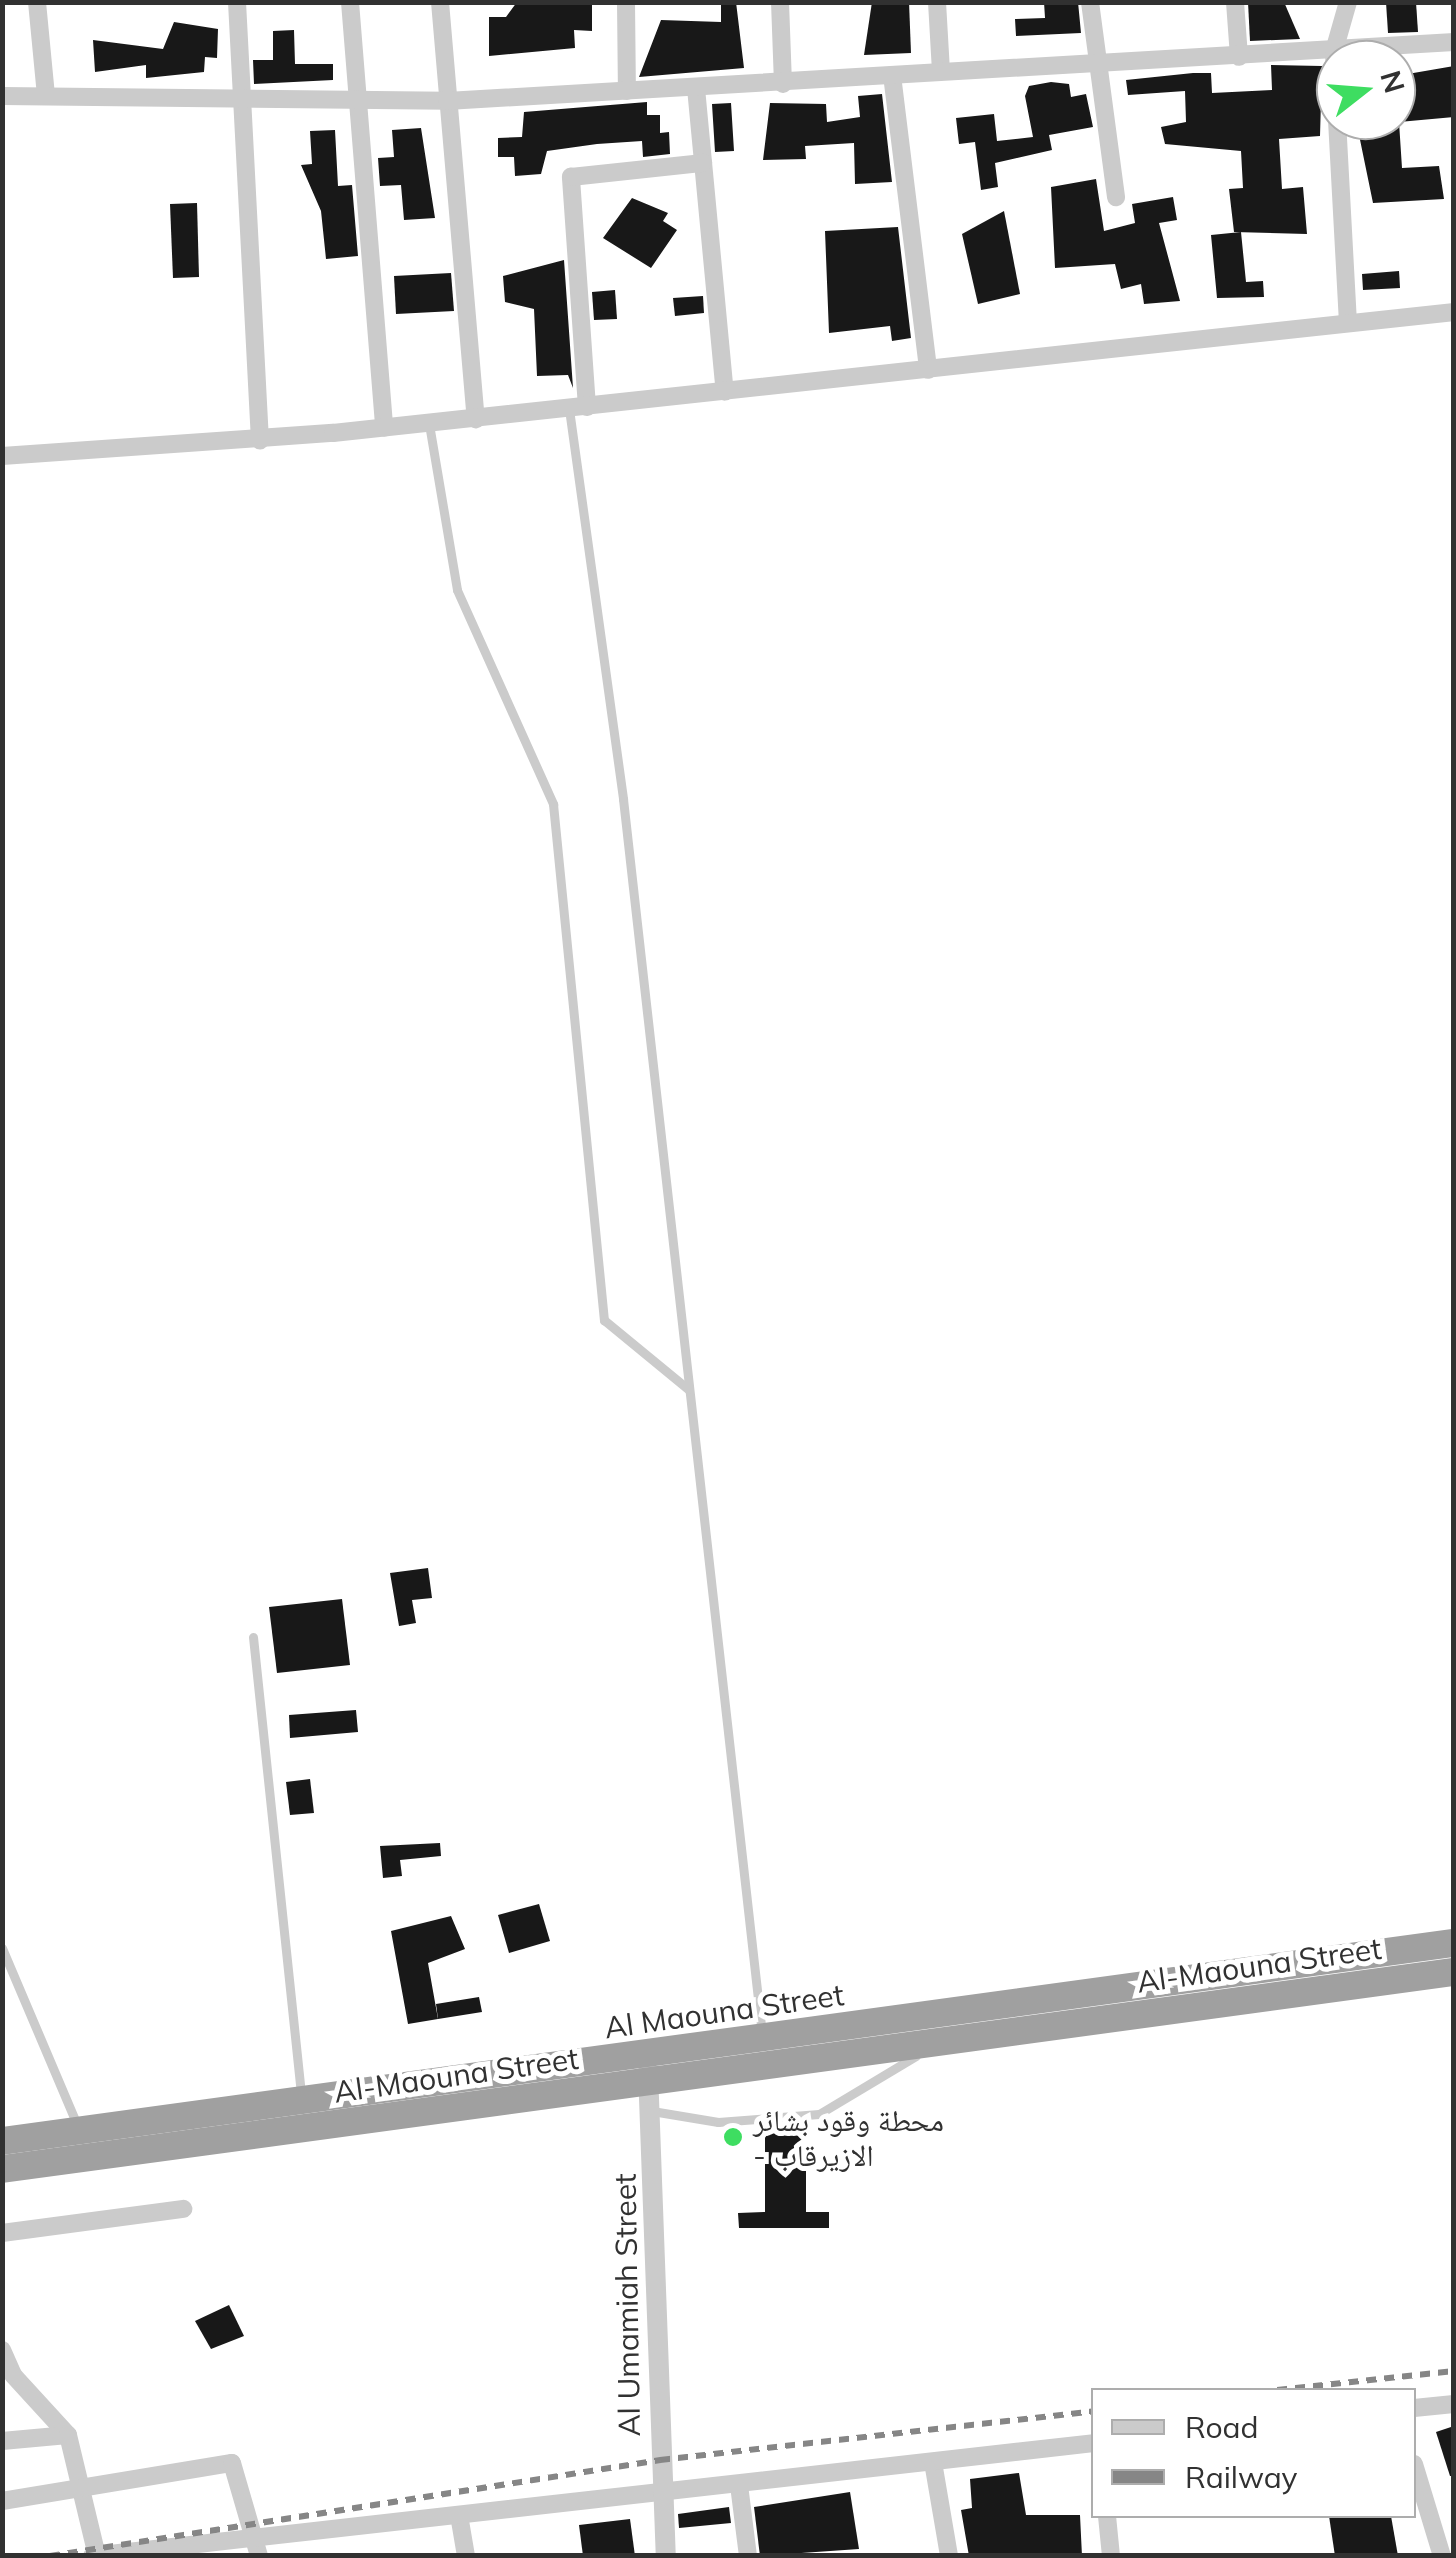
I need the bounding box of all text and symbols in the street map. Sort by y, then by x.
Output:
north arrow [1316,40,1416,140]
text: N [1373,66,1413,97]
street label: Al-Maouna Street [1134,1930,1384,2000]
street label: Al Maouna Street [602,1976,846,2046]
street label: Al-Maouna Street [331,2040,581,2110]
place label: محطة وقود بشائر - الازيرقاب [753,2102,944,2172]
marker: محطة وقود بشائر - الازيرقاب [722,2126,744,2148]
street label: Al Umamiah Street [607,2173,647,2437]
legend [1091,2388,1416,2518]
text: Road [1185,2408,1259,2446]
text: Railway [1185,2458,1298,2496]

